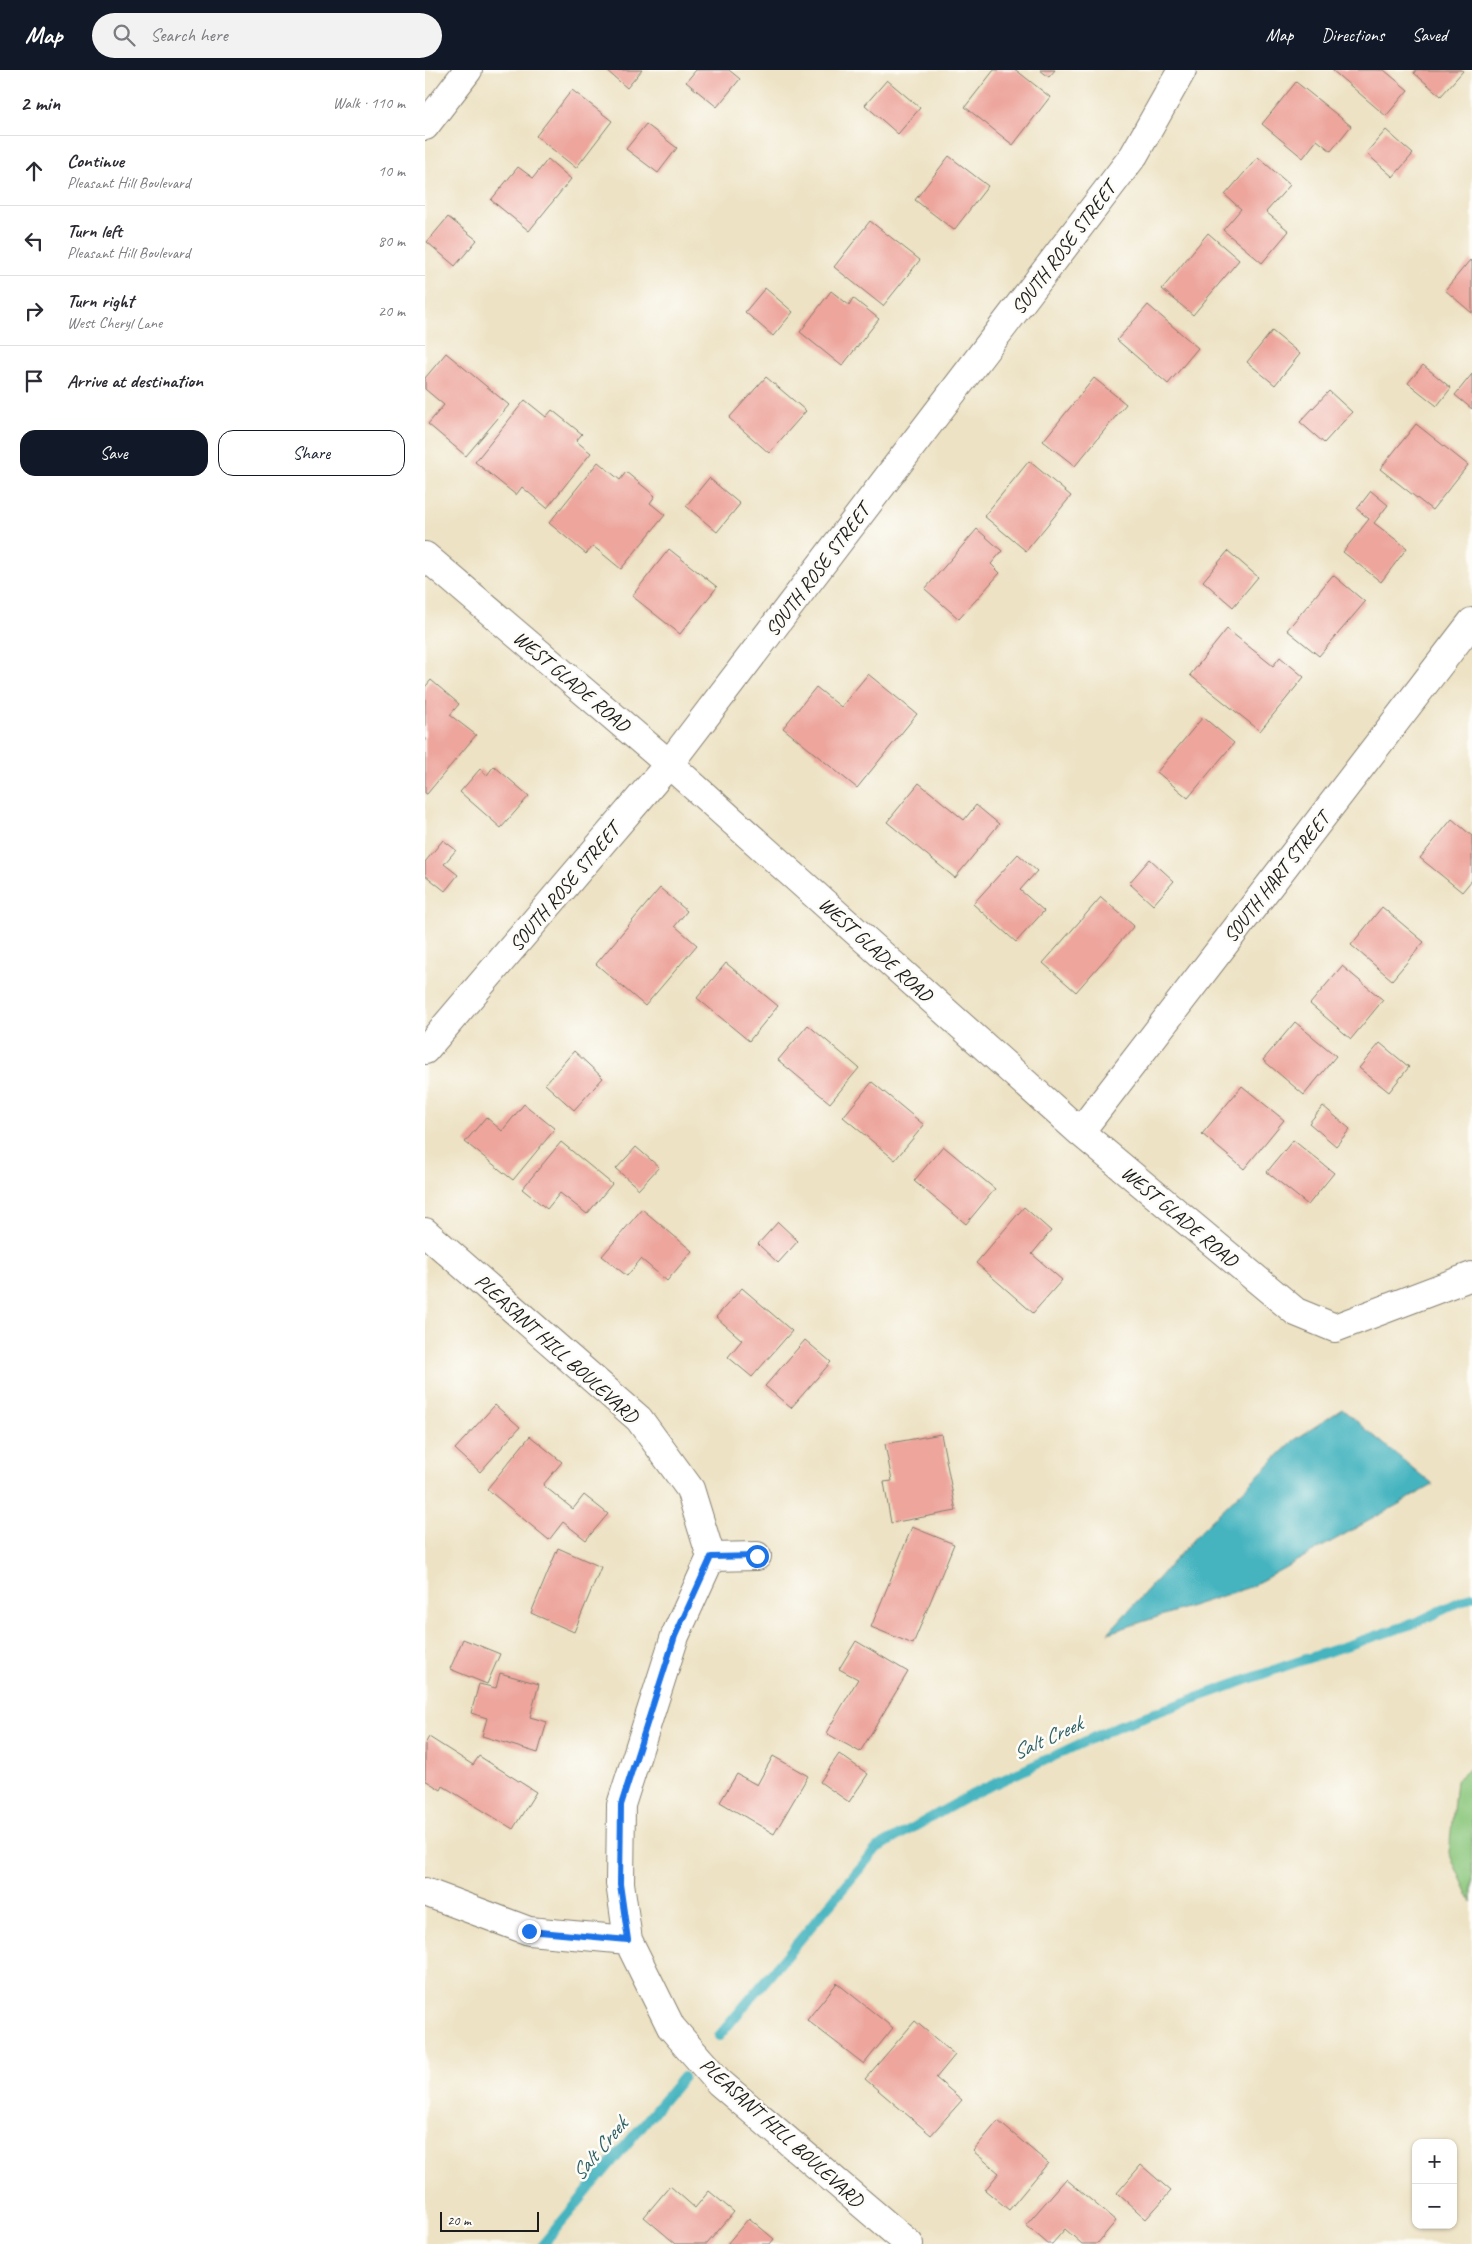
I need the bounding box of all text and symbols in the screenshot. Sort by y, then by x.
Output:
search box [92,13,442,58]
text: Map [25,20,62,50]
icon: search [110,21,138,49]
text: Search here [150,23,228,47]
text: Map [1266,24,1293,46]
text: Directions [1321,24,1384,46]
text: Saved [1412,24,1447,46]
text: 2 min [20,90,60,116]
text: Walk · 110 m [333,93,405,113]
text: Continue [67,149,124,173]
icon: ahead [20,157,48,185]
text: 10 m [378,161,405,181]
text: Pleasant Hill Boulevard [67,173,190,193]
street label: SOUTH ROSE STREET [1005,173,1124,319]
text: Turn left [67,219,122,243]
icon: left [20,227,48,255]
text: 80 m [378,231,405,251]
text: Pleasant Hill Boulevard [67,243,190,263]
text: Turn right [67,289,134,313]
icon: right [20,297,48,325]
text: 20 m [378,301,405,321]
text: West Cheryl Lane [67,313,162,333]
icon: arrive [20,367,48,395]
text: Arrive at destination [67,369,203,393]
button: Save [20,430,208,476]
button: Share [218,430,405,476]
street label: SOUTH ROSE STREET [759,495,878,641]
street label: WEST GLADE ROAD [508,625,636,738]
street label: SOUTH HART STREET [1218,804,1337,947]
street label: SOUTH ROSE STREET [504,815,628,956]
street label: WEST GLADE ROAD [813,892,939,1008]
street label: WEST GLADE ROAD [1116,1160,1244,1273]
street label: PLEASANT HILL BOULEVARD [470,1268,645,1429]
route start [746,1545,769,1568]
water label: Salt Creek [1008,1709,1089,1765]
route end [518,1920,541,1943]
street label: PLEASANT HILL BOULEVARD [695,2052,870,2213]
water label: Salt Creek [565,2110,635,2186]
map controls [1412,2139,1457,2229]
button: + [1412,2139,1457,2184]
button: − [1412,2184,1457,2229]
scale bar [440,2209,539,2232]
text: 20 m [447,2212,471,2229]

